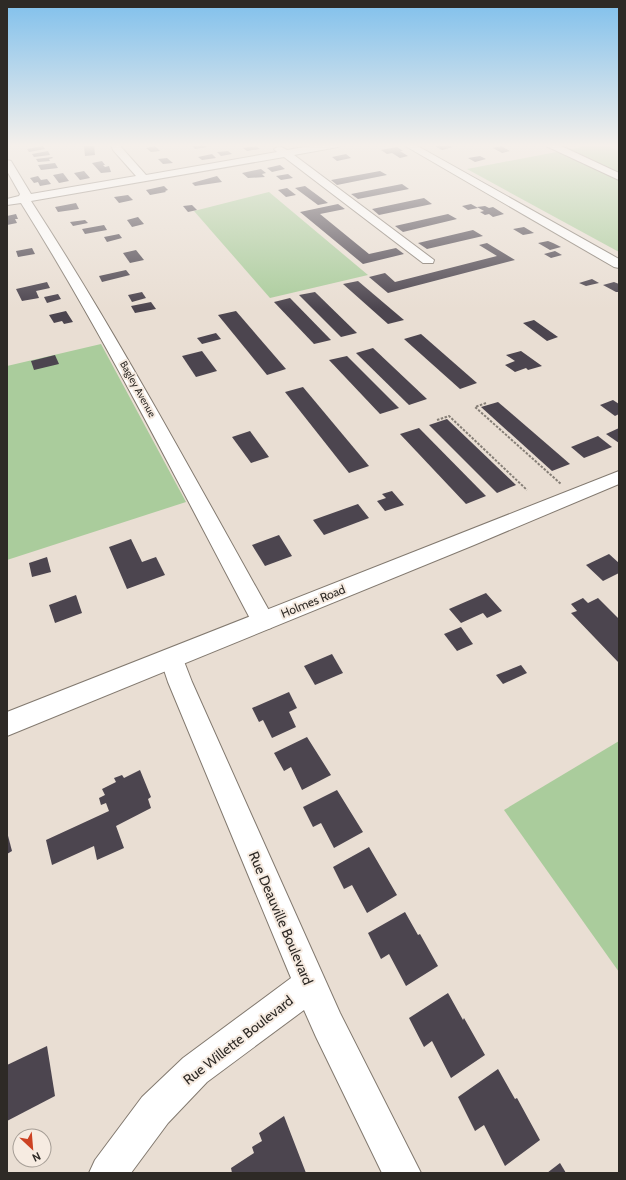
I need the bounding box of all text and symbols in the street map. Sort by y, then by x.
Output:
street label: Bagley Avenue [117,359,159,419]
street label: Holmes Road [279,581,347,621]
street label: Rue Deauville Boulevard [245,849,317,987]
street label: Rue Willette Boulevard [179,991,297,1089]
north arrow [12,1128,52,1168]
text: N [30,1149,43,1165]

